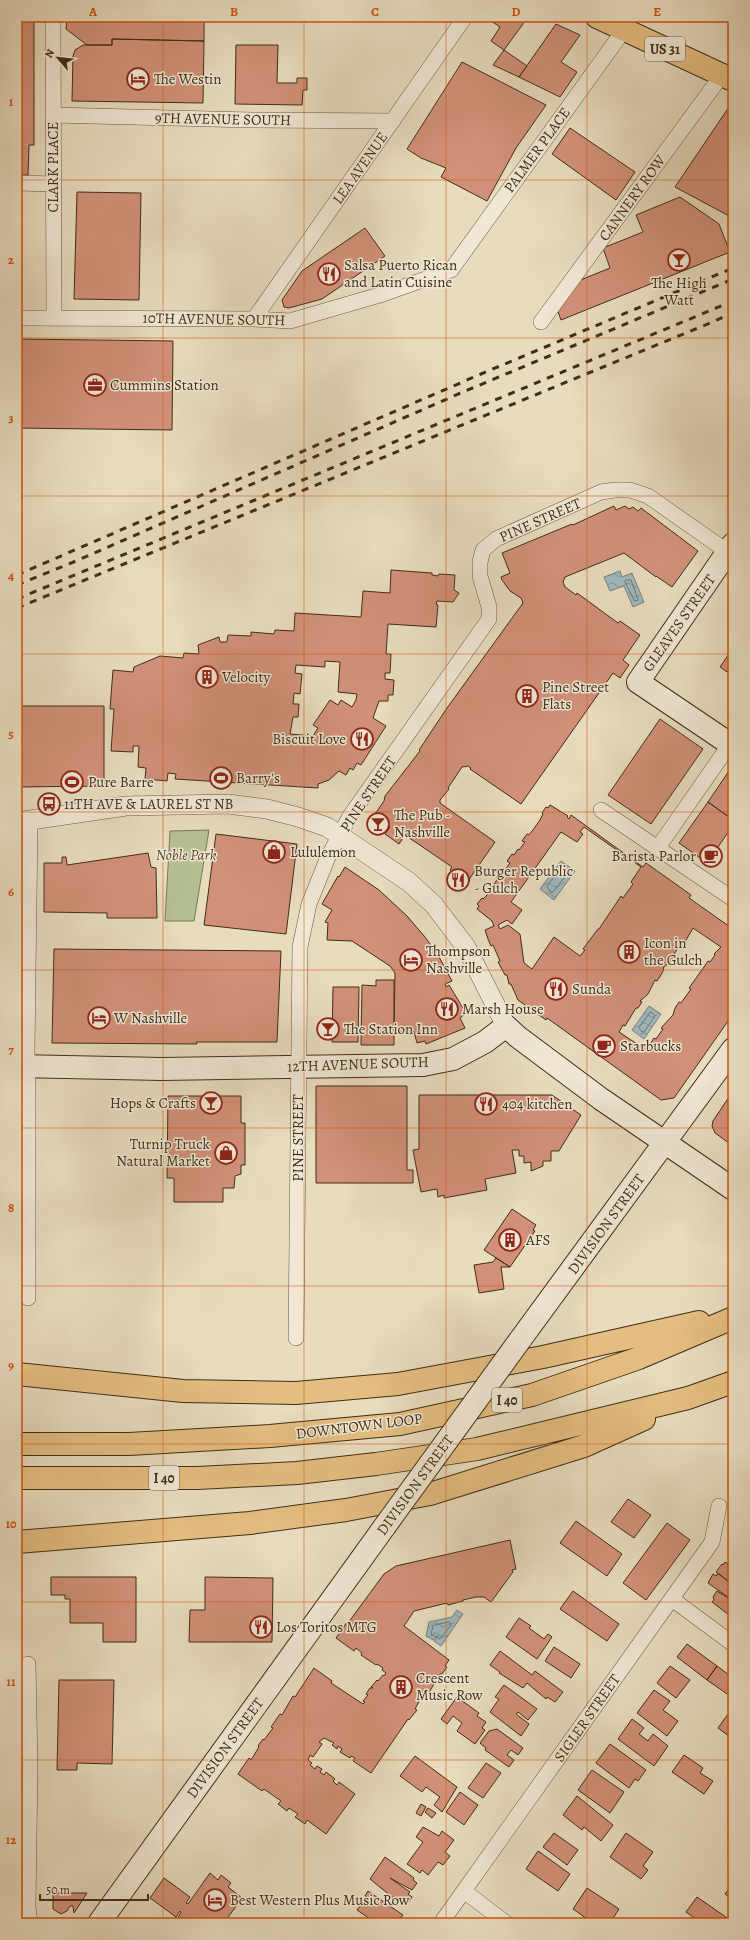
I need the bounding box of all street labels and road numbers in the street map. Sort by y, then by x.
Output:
road number: US 31 [645,37,685,61]
street label: PALMER PLACE [499,103,575,197]
street label: 9TH AVENUE SOUTH [155,108,291,130]
street label: CLARK PLACE [43,122,63,212]
street label: LEA AVENUE [328,128,392,208]
street label: CANNERY ROW [594,151,670,245]
street label: 10TH AVENUE SOUTH [143,308,285,330]
street label: PINE STREET [496,493,585,547]
street label: GLEAVES STREET [638,570,720,676]
street label: PINE STREET [335,751,401,836]
street label: 12TH AVENUE SOUTH [287,1052,429,1076]
street label: PINE STREET [288,1093,308,1182]
street label: DIVISION STREET [563,1169,650,1278]
road number: I 40 [492,1388,522,1412]
street label: DOWNTOWN LOOP [295,1408,423,1444]
street label: DIVISION STREET [372,1430,459,1539]
road number: I 40 [149,1466,179,1490]
street label: SIGLER STREET [549,1669,625,1766]
street label: DIVISION STREET [182,1693,269,1802]

